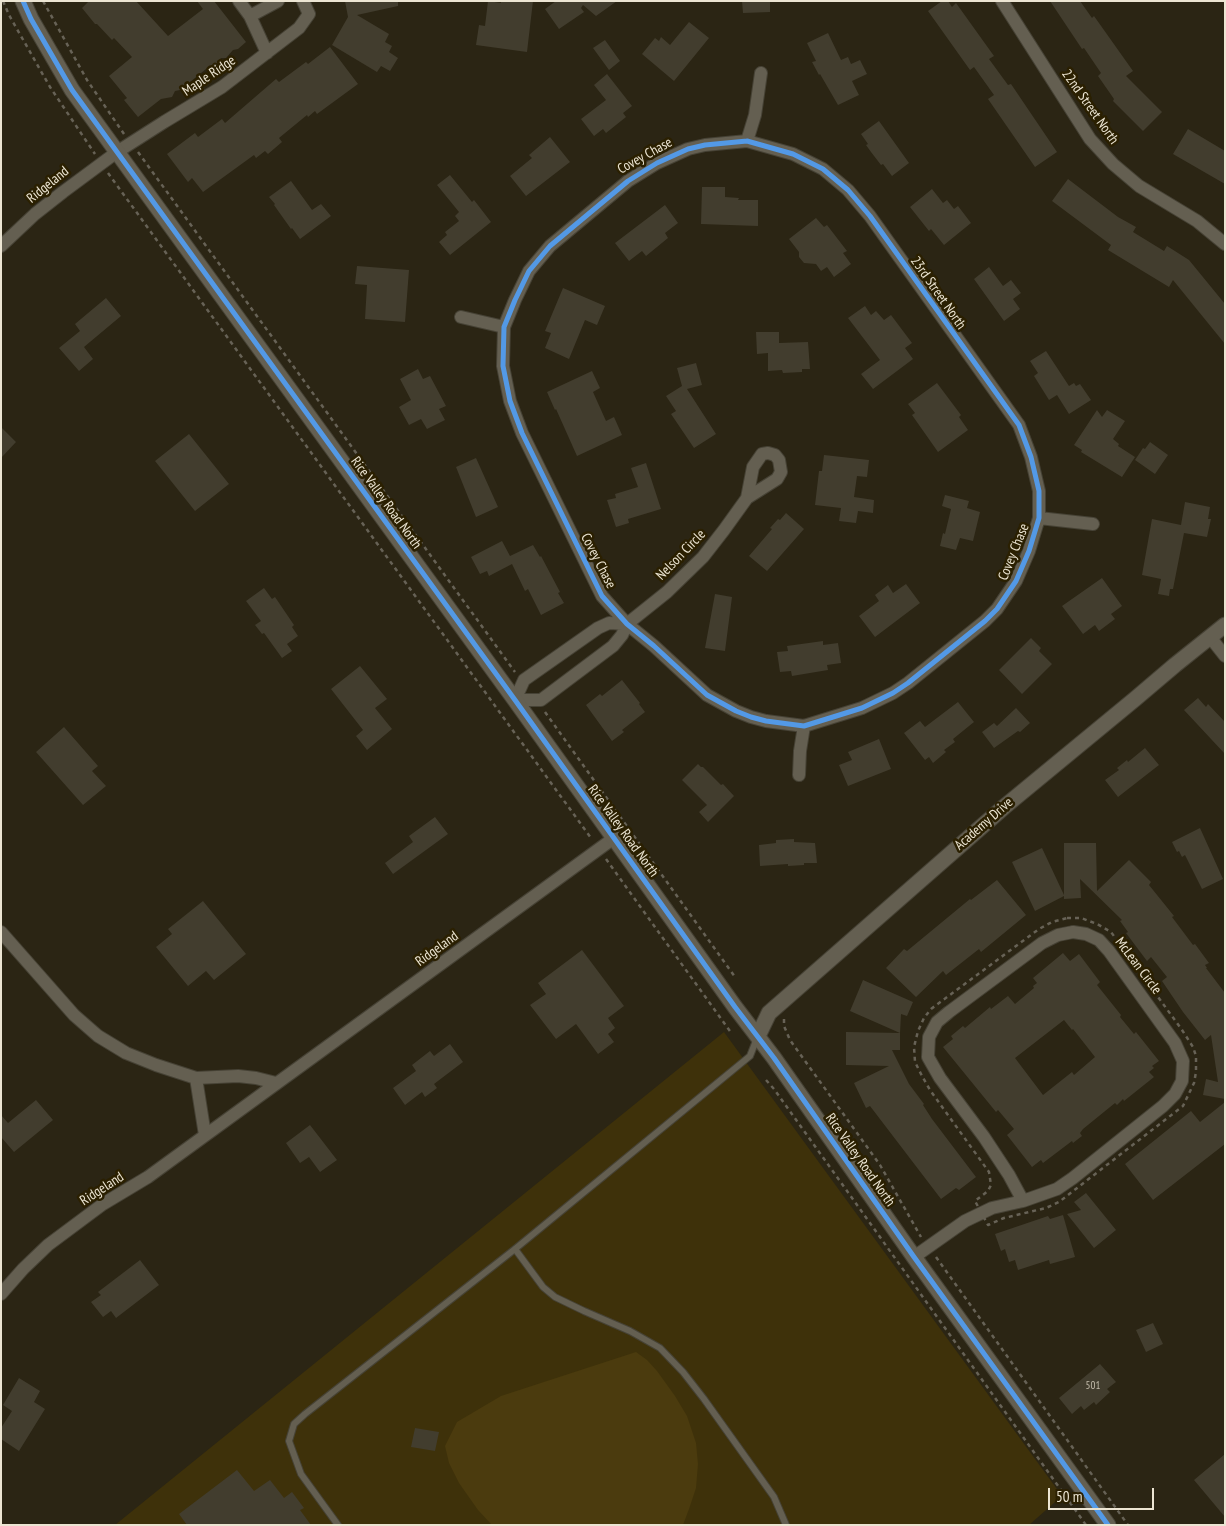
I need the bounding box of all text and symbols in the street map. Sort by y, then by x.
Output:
street label: Maple Ridge [179,52,239,100]
street label: 22nd Street North [1058,66,1122,148]
street label: Covey Chase [615,134,675,178]
street label: Ridgeland [24,163,72,207]
street label: 23rd Street North [907,253,969,333]
street label: Rice Valley Road North [347,454,425,552]
street label: Covey Chase [995,521,1033,583]
street label: Nelson Circle [653,526,709,584]
street label: Covey Chase [577,531,619,591]
street label: Rice Valley Road North [584,782,662,880]
street label: Academy Drive [951,794,1017,854]
street label: Ridgeland [412,928,462,970]
street label: McLean Circle [1111,934,1165,998]
street label: Rice Valley Road North [822,1110,898,1210]
street label: Ridgeland [77,1169,127,1209]
house number: 501 [1086,1379,1100,1393]
scale bar [1051,1478,1157,1510]
text: 50 m [1056,1487,1082,1506]

